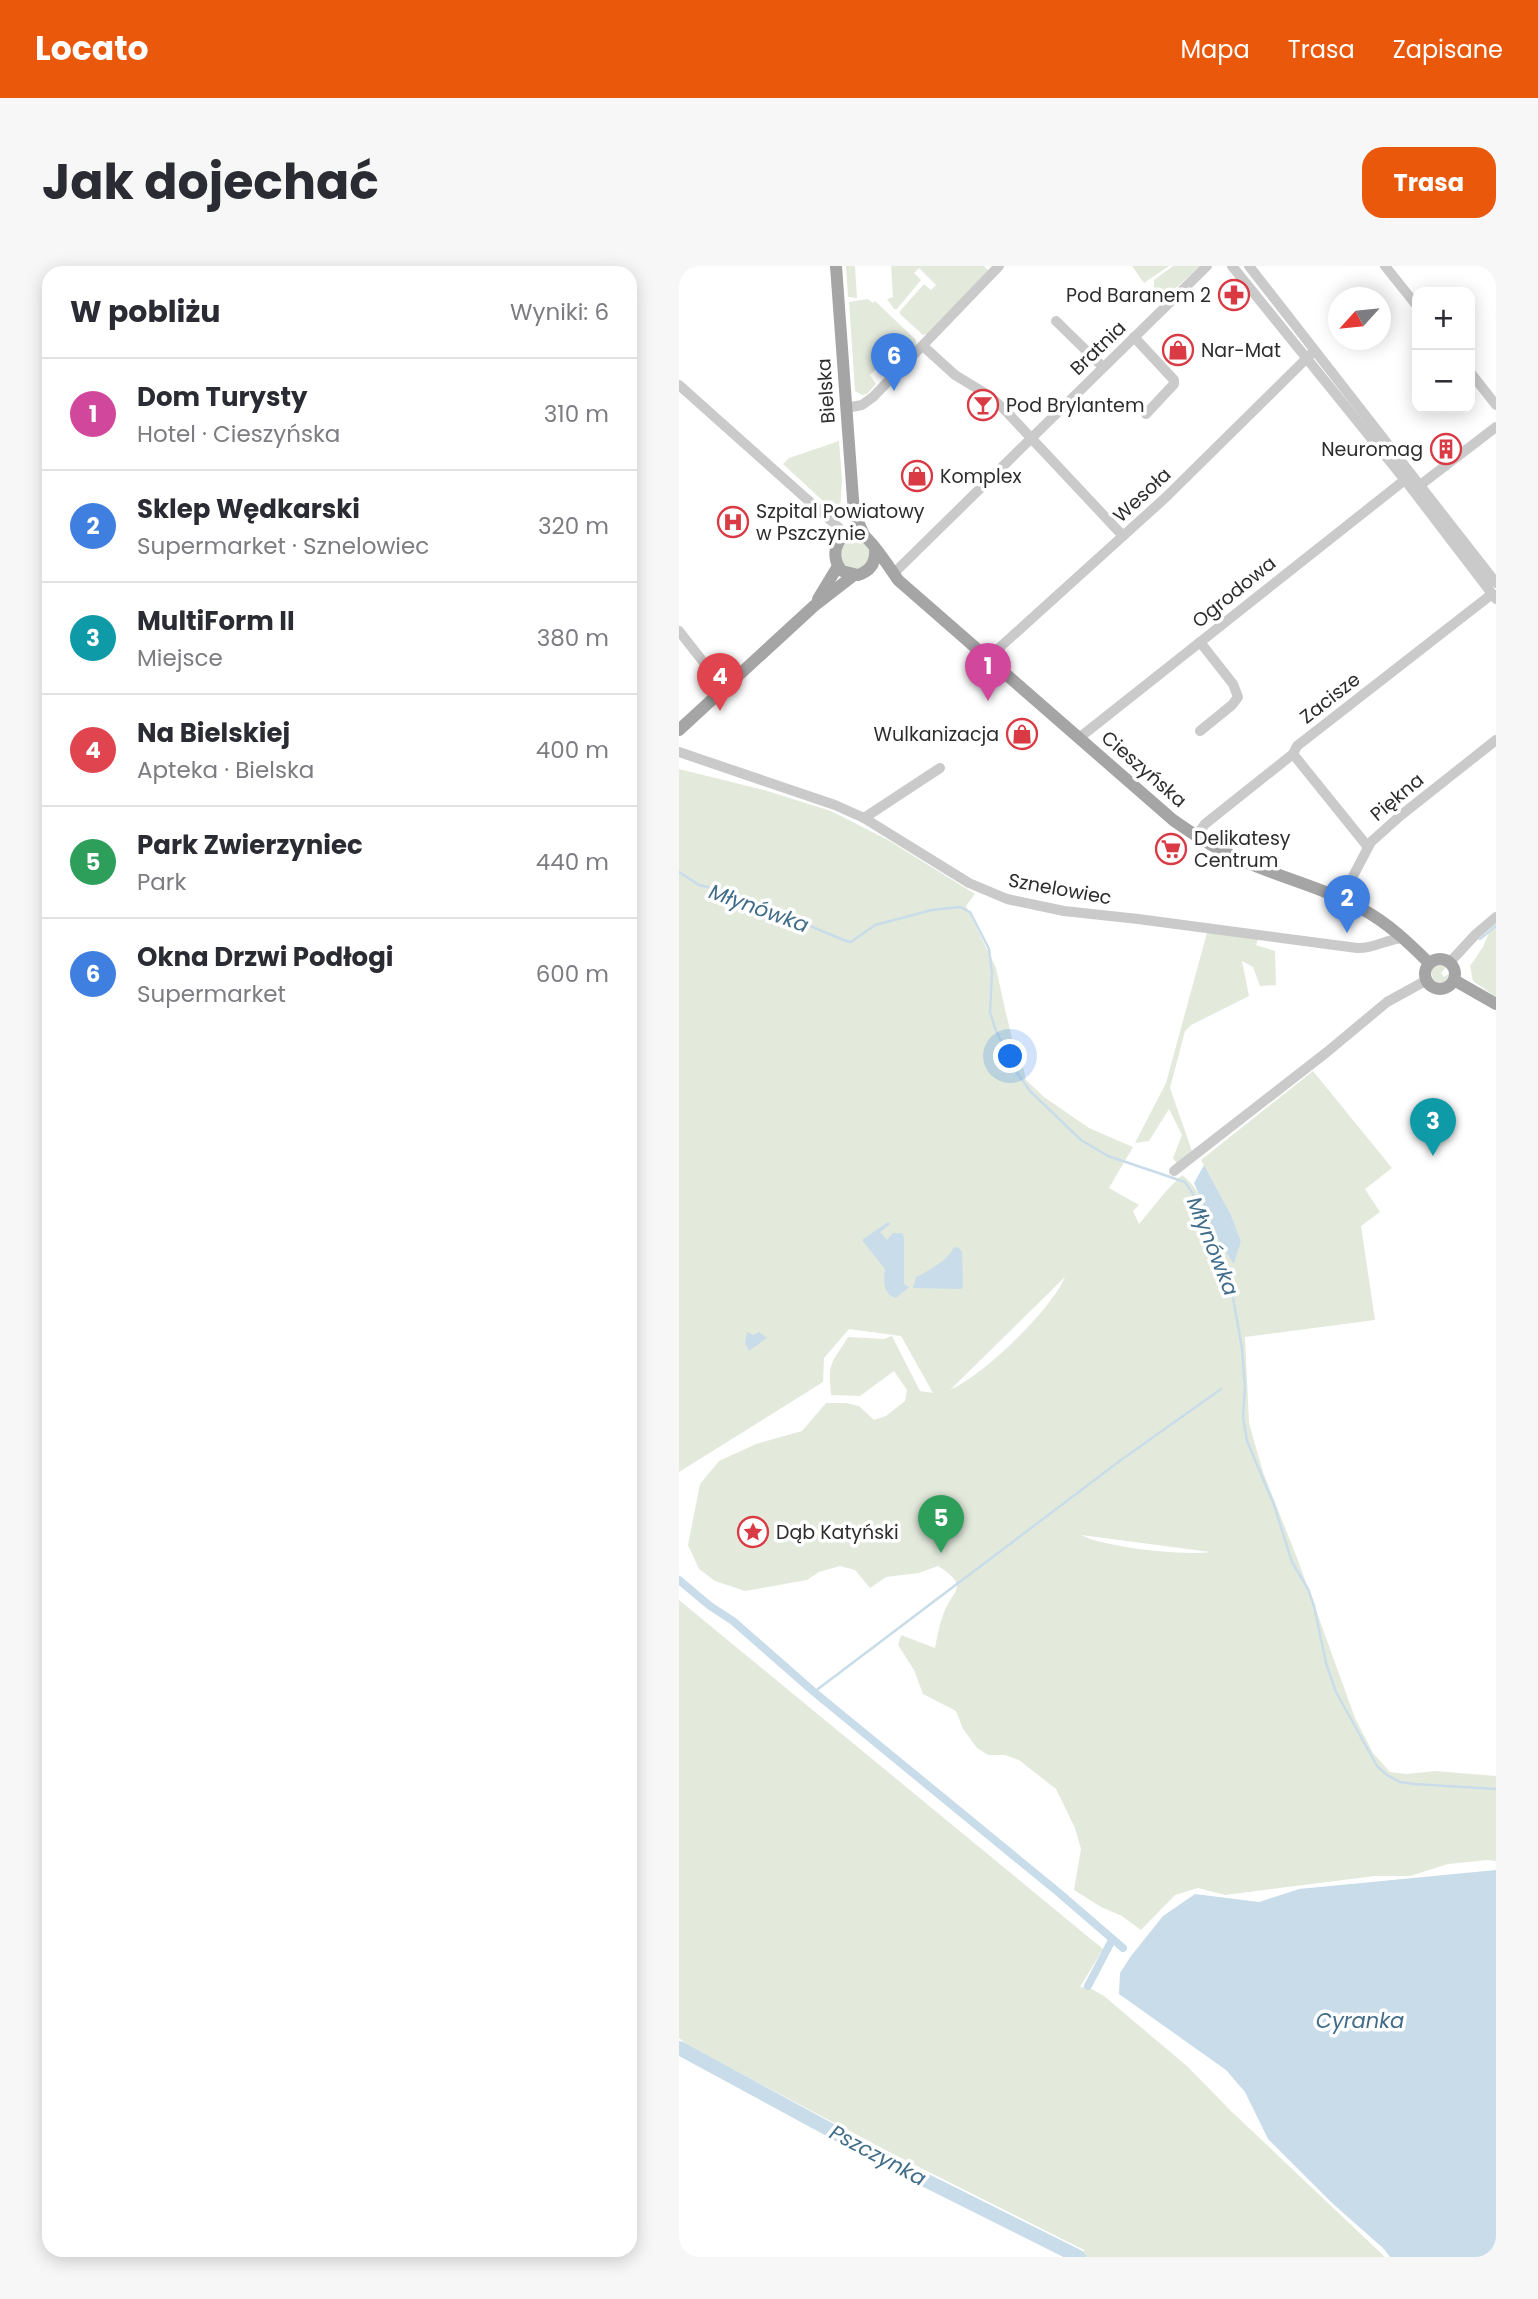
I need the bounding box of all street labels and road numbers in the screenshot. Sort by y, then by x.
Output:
street label: Bratnia [1064,315,1132,381]
street label: Bielska [810,357,842,425]
street label: Wesoła [1107,461,1177,529]
street label: Ogrodowa [1186,550,1282,634]
street label: Zacisze [1294,666,1366,730]
street label: Cieszyńska [1095,724,1193,814]
street label: Piękna [1364,767,1430,827]
street label: Sznelowiec [1006,867,1114,911]

